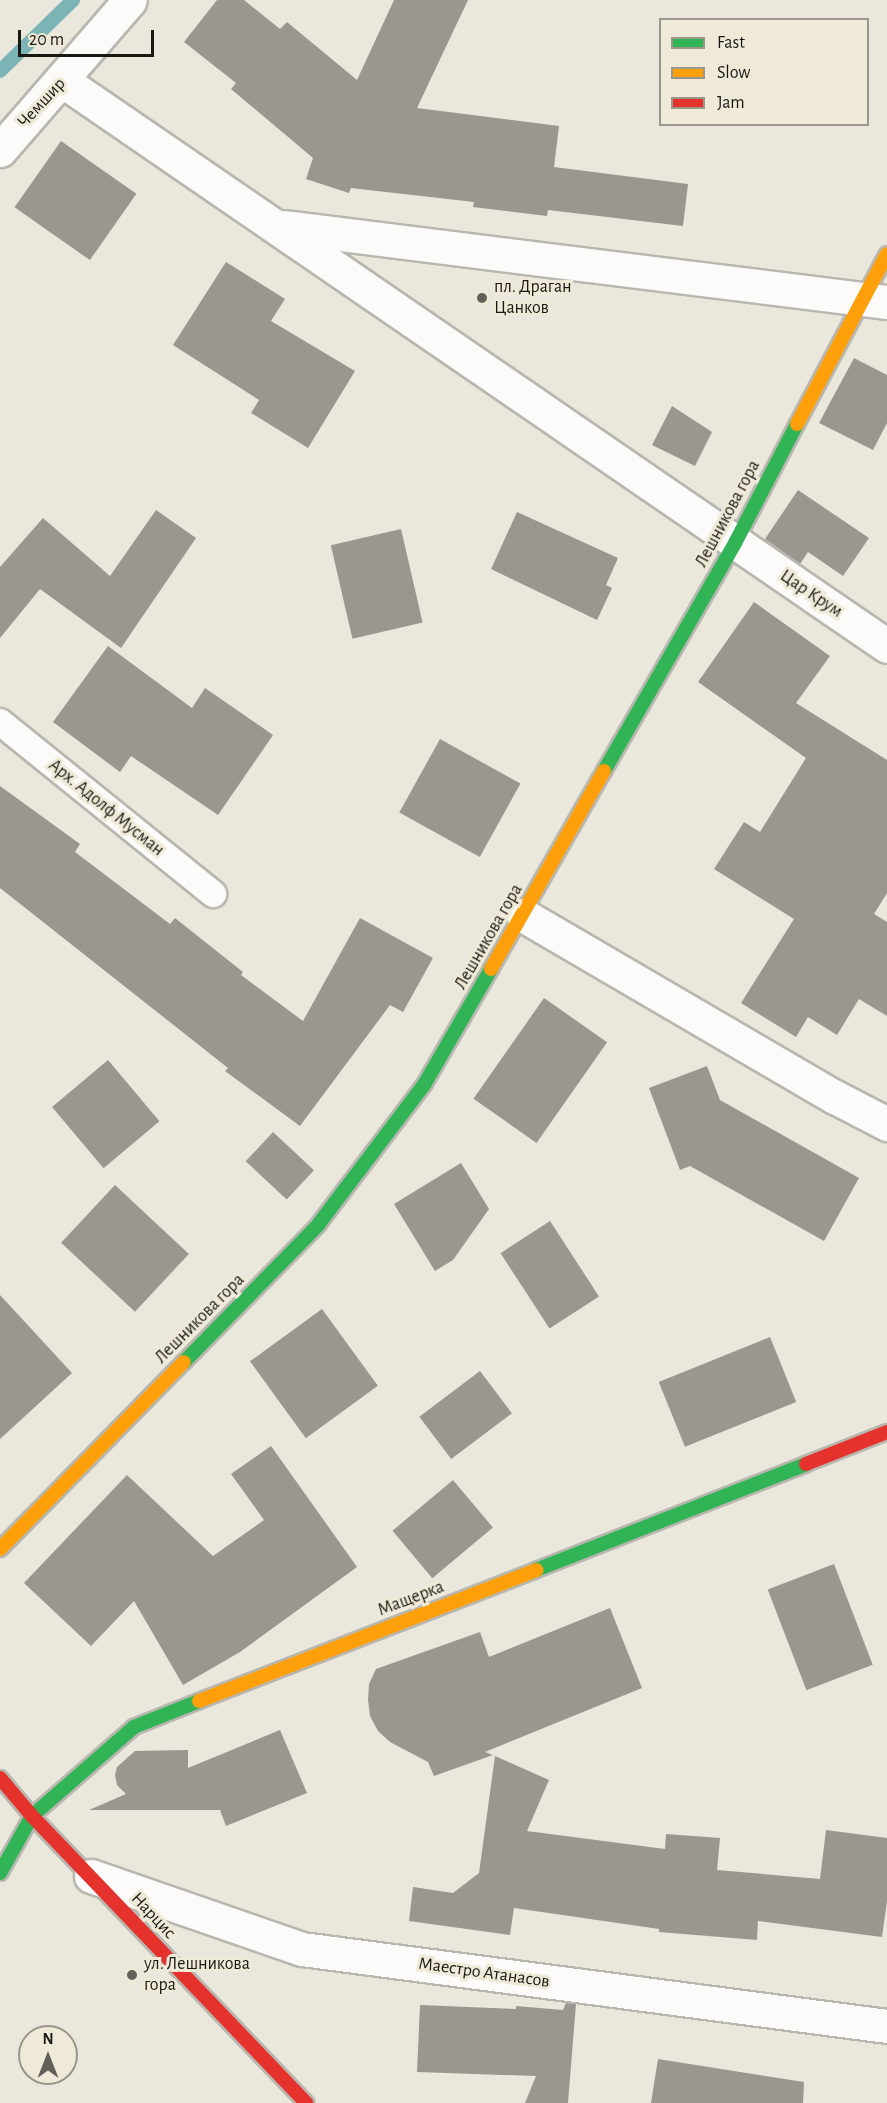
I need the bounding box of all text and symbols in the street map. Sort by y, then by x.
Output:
scale bar [21,18,158,56]
legend [659,18,869,126]
text: 20 m [29,31,64,49]
text: Fast [717,34,745,52]
text: Slow [717,64,750,82]
street label: Чемшир [13,73,71,133]
text: Jam [717,94,745,112]
place label: пл. Драган Цанков [494,277,572,320]
marker: пл. Драган Цанков [475,291,489,305]
street label: Лешникова гора [691,457,765,571]
street label: Цар Крум [776,565,846,623]
street label: Арх. Адолф Мусман [44,755,168,861]
street label: Лешникова гора [450,881,528,993]
street label: Лешникова гора [151,1270,249,1368]
street label: Мащерка [375,1577,447,1621]
street label: Нарцис [126,1888,180,1944]
street label: Маестро Атанасов [417,1953,551,1993]
place label: ул. Лешникова гора [144,1954,250,1996]
marker: ул. Лешникова гора [125,1968,139,1982]
north arrow [18,2025,78,2085]
text: N [42,2031,54,2047]

